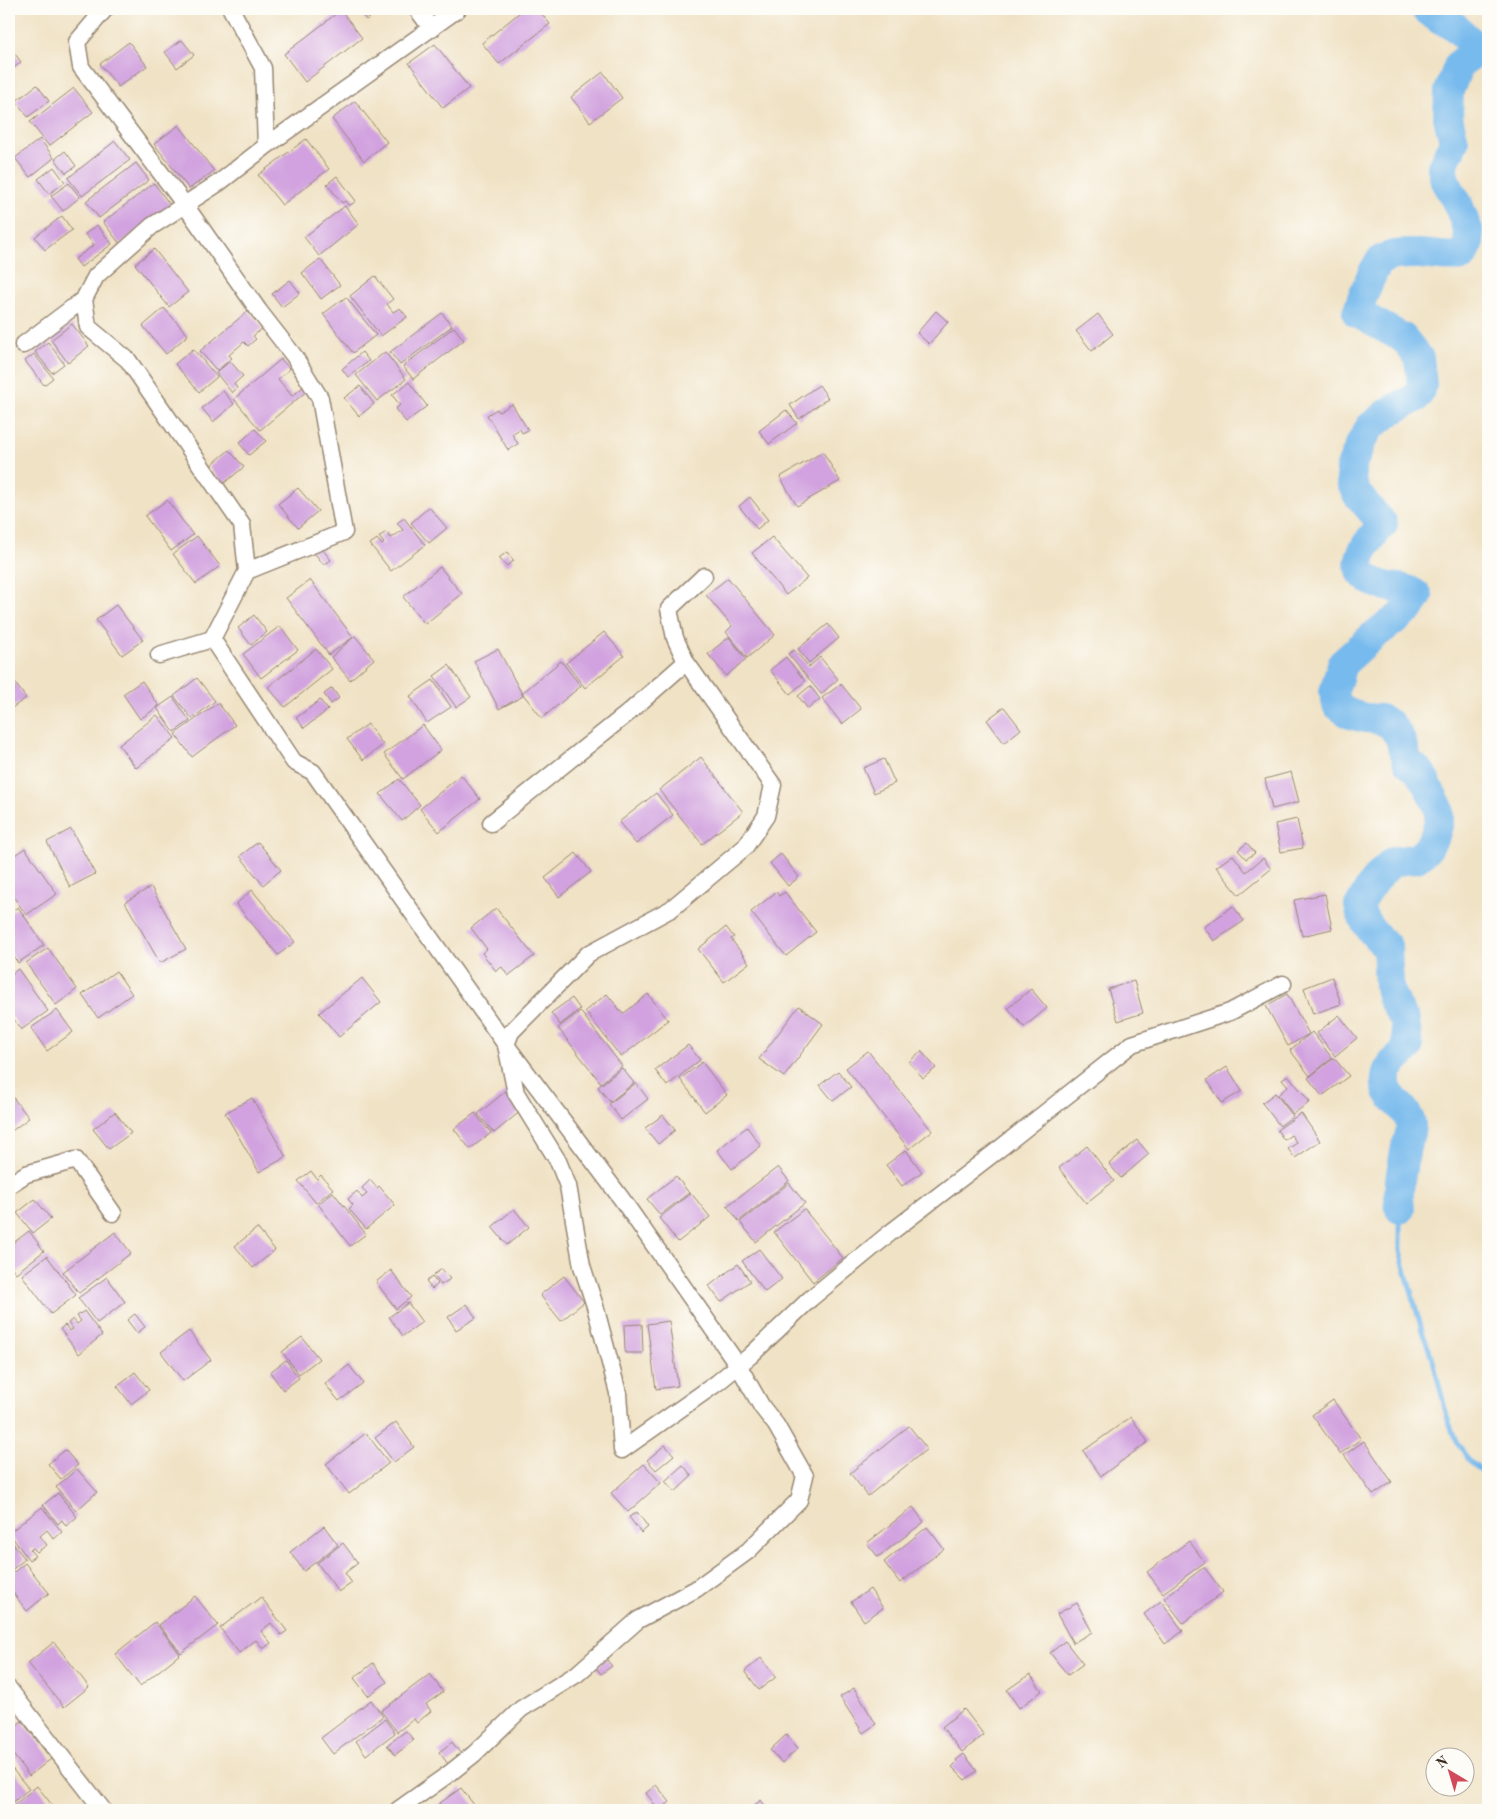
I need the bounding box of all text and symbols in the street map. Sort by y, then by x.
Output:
north arrow [1424,1746,1474,1796]
text: N [1434,1754,1451,1771]

